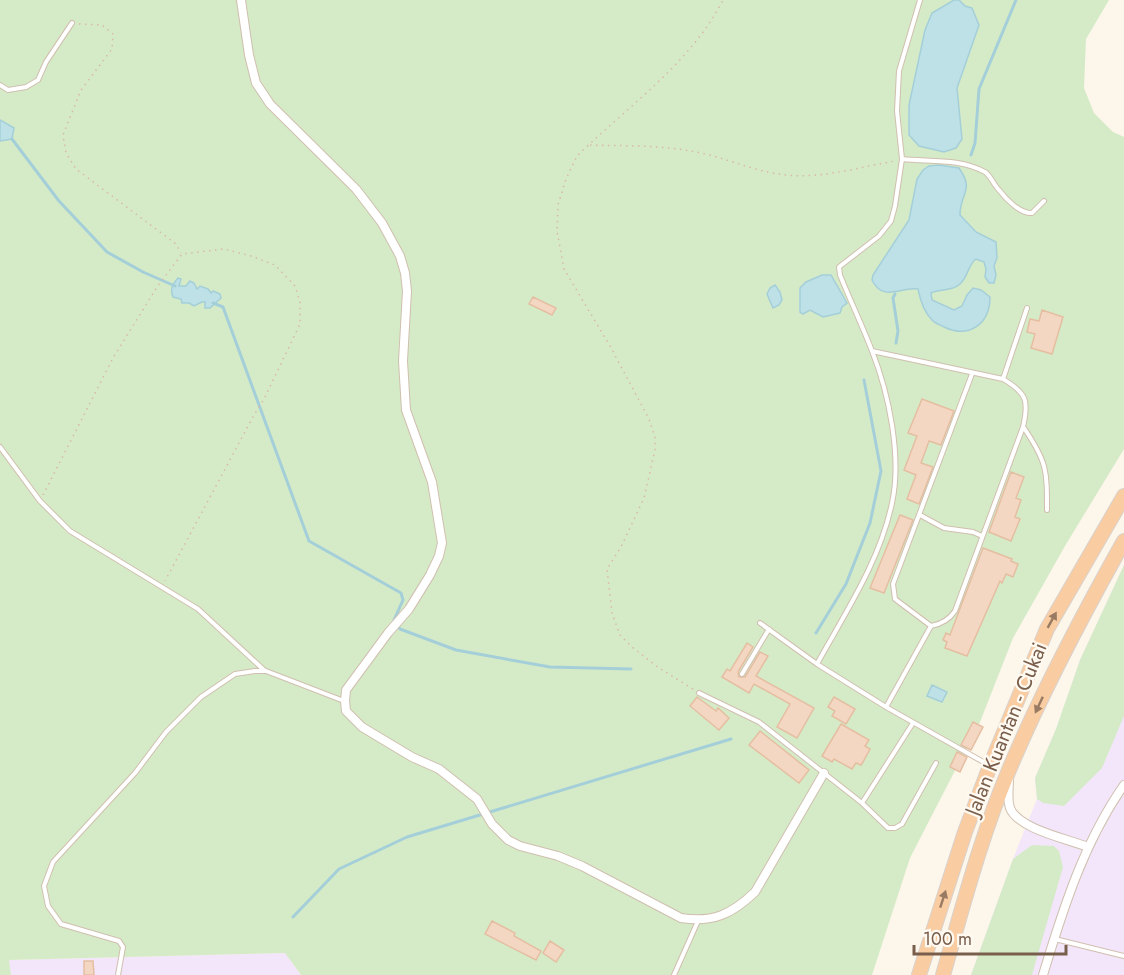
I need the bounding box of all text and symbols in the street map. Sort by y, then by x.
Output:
one-way arrow [1047,611,1057,628]
street label: Jalan Kuantan - Cukai [956,638,1054,823]
one-way arrow [1034,696,1044,714]
one-way arrow [939,890,948,908]
scale bar [914,918,1066,956]
text: 100 m [923,926,972,952]

